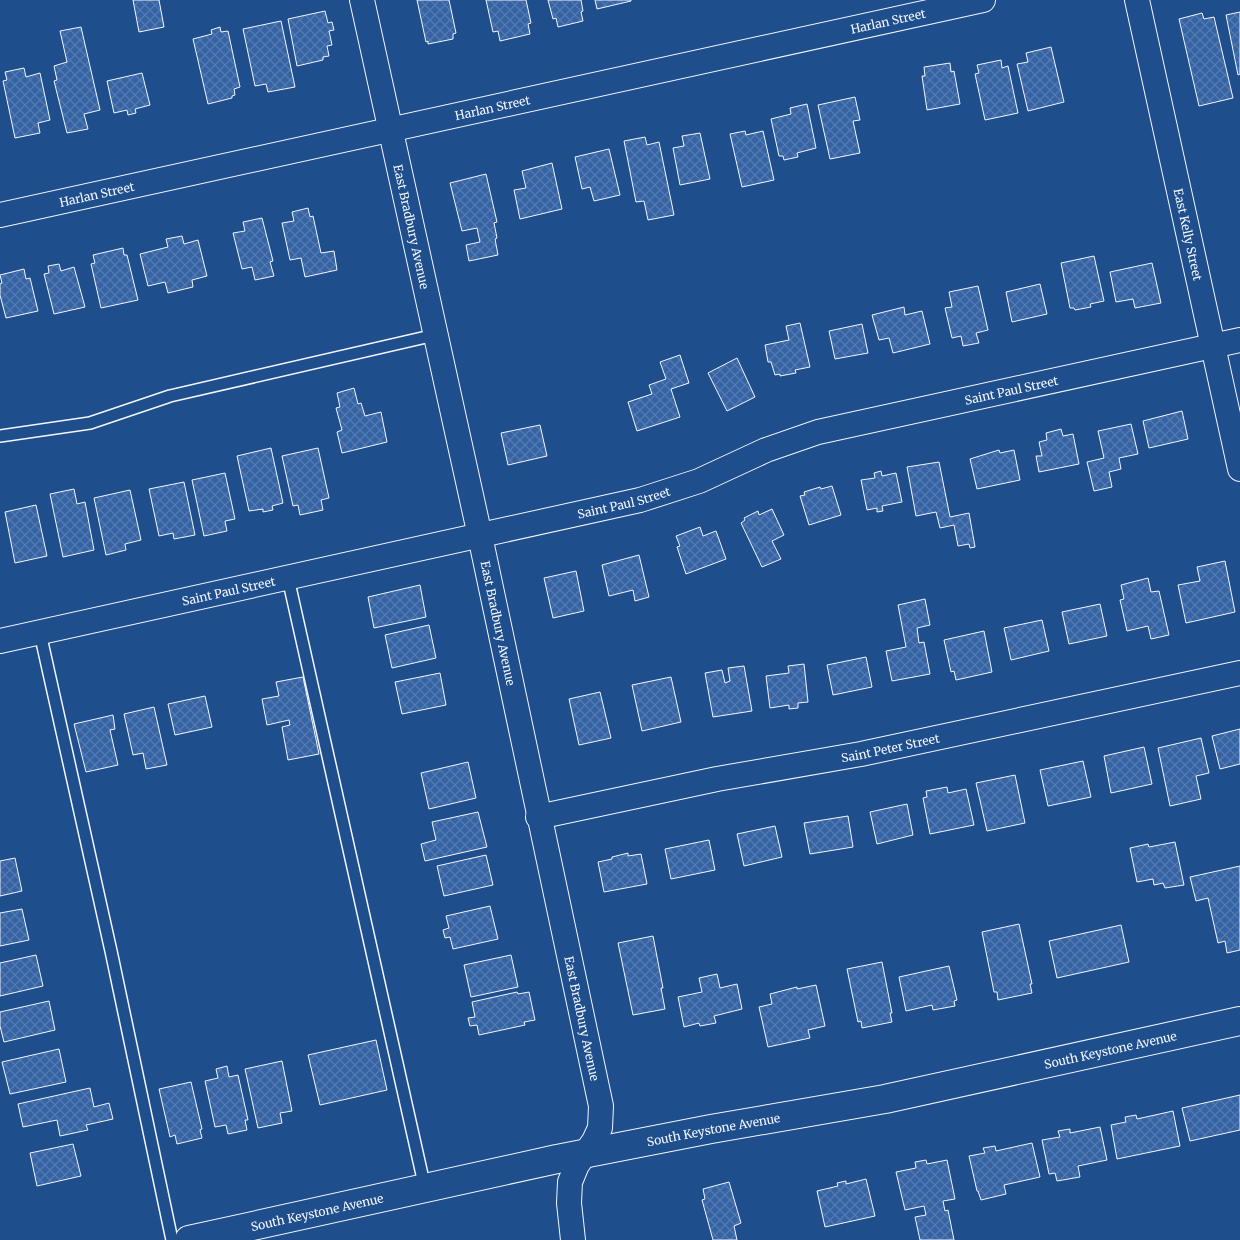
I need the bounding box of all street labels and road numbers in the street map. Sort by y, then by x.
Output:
street label: Harlan Street [849,5,927,36]
street label: Harlan Street [453,92,532,123]
street label: East Bradbury Avenue [391,163,433,290]
street label: Harlan Street [58,178,136,209]
street label: East Kelly Street [1171,187,1206,282]
street label: Saint Paul Street [963,372,1060,407]
street label: Saint Paul Street [576,483,672,521]
street label: East Bradbury Avenue [478,559,519,687]
street label: Saint Paul Street [180,573,277,608]
street label: Saint Peter Street [840,730,941,765]
street label: East Bradbury Avenue [562,955,603,1082]
street label: South Keystone Avenue [1043,1028,1178,1071]
street label: South Keystone Avenue [645,1110,781,1149]
street label: South Keystone Avenue [249,1190,385,1234]

